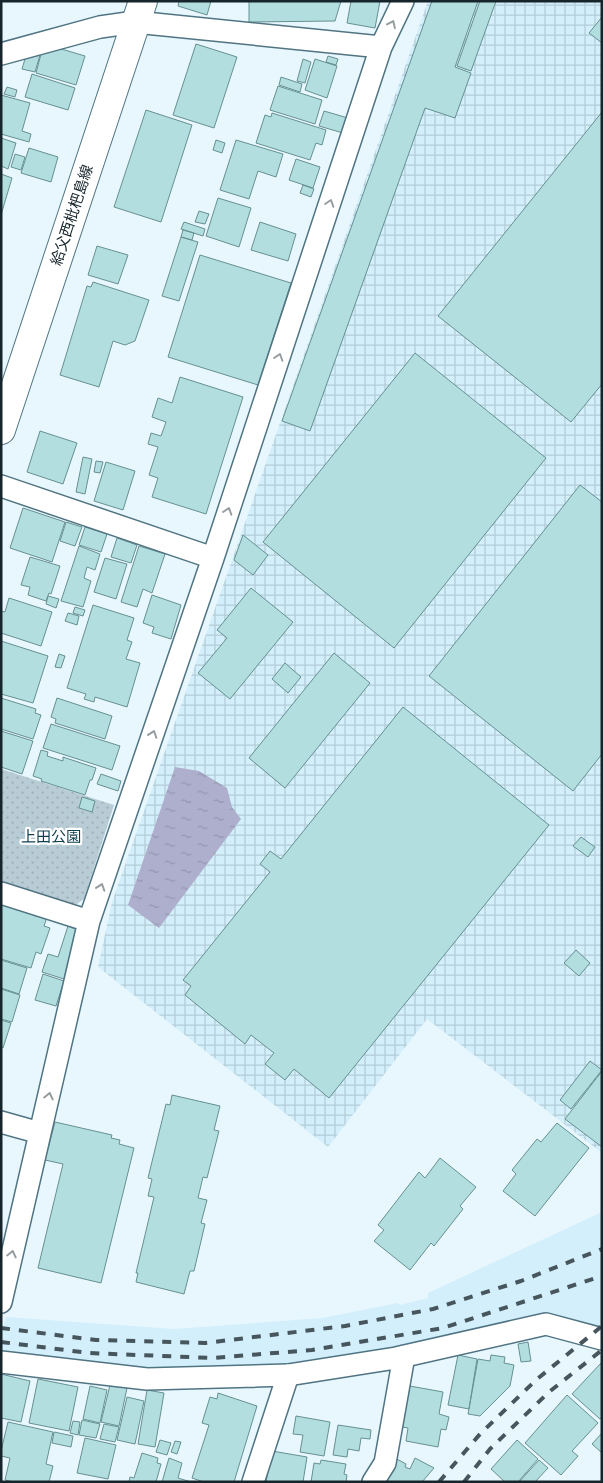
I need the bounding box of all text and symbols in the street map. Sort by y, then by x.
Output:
one-way arrow [386,20,396,29]
street label: 給父西枇杷島線 [46,162,97,268]
one-way arrow [324,199,334,207]
one-way arrow [273,353,283,362]
one-way arrow [222,508,232,516]
one-way arrow [147,730,157,738]
park label: 上田公園 [21,827,81,846]
one-way arrow [95,884,105,892]
one-way arrow [43,1091,54,1100]
one-way arrow [6,1250,17,1259]

